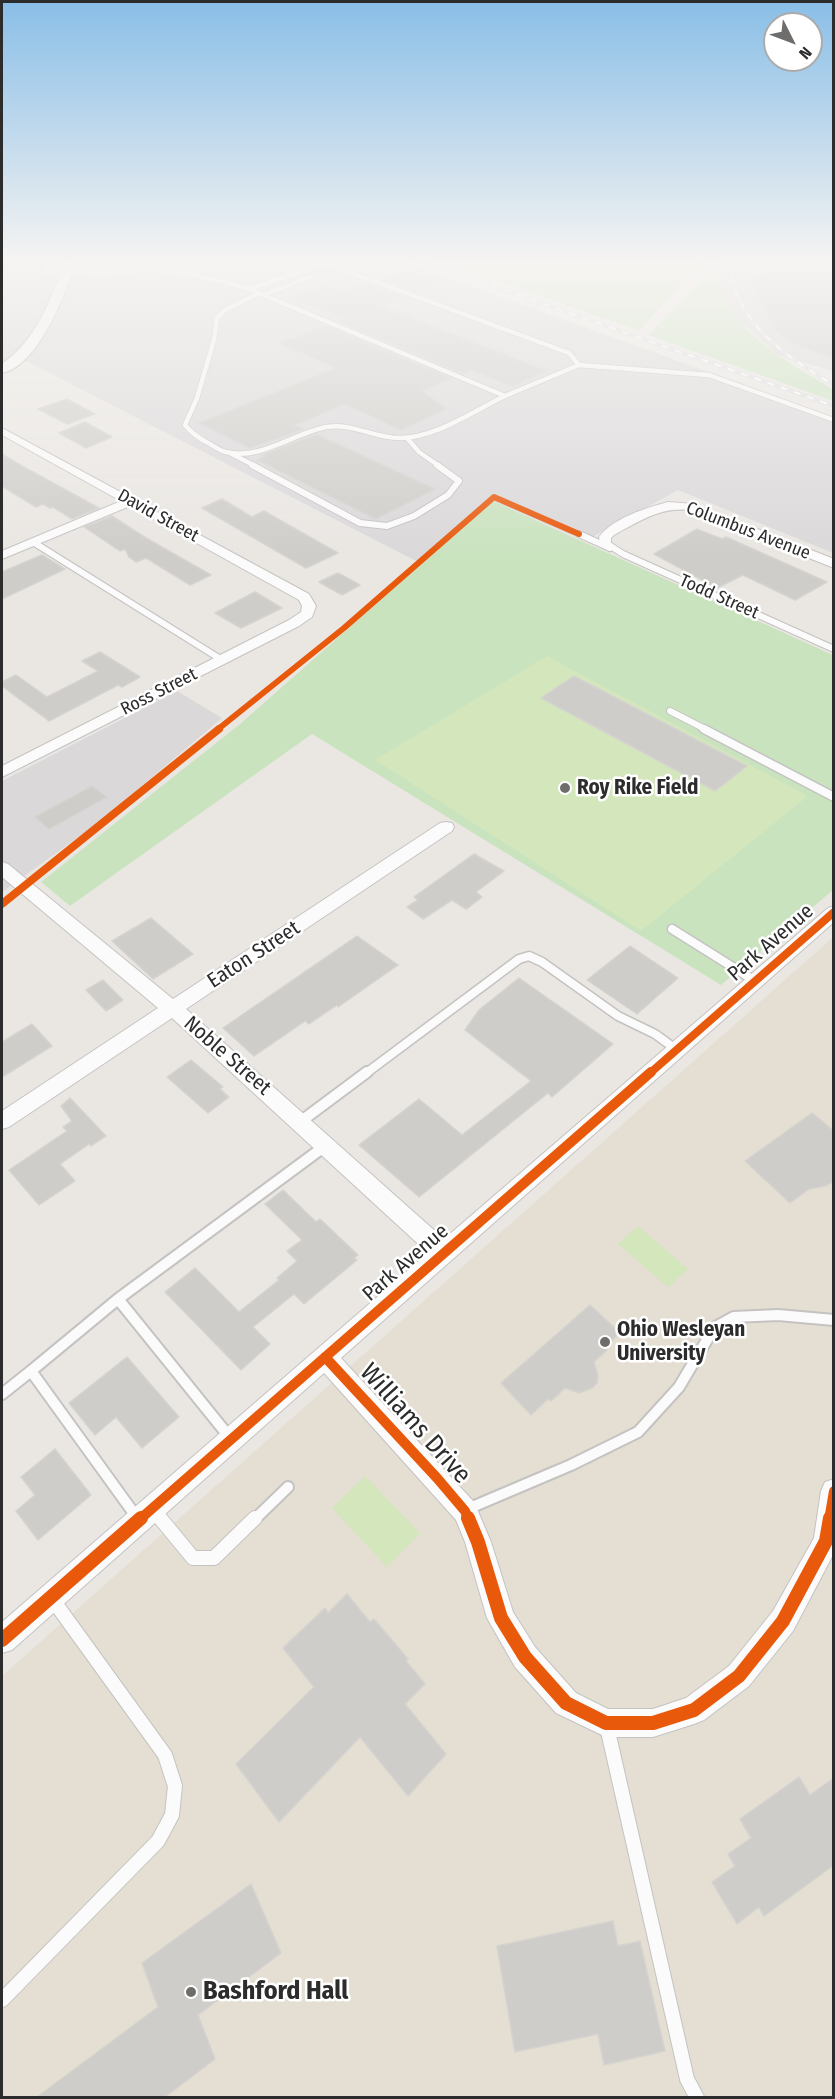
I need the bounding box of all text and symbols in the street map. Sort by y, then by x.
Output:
north arrow [763,12,823,72]
text: N [795,43,816,63]
street label: David Street [114,485,202,547]
street label: Columbus Avenue [683,497,813,565]
street label: Todd Street [676,570,762,624]
street label: Ross Street [117,664,201,720]
place label: Roy Rike Field [577,775,699,801]
marker: Roy Rike Field [558,781,572,795]
street label: Park Avenue [723,899,819,987]
street label: Eaton Street [203,916,305,994]
street label: Noble Street [178,1011,276,1101]
street label: Park Avenue [358,1219,454,1307]
place label: Ohio Wesleyan University [617,1317,745,1367]
marker: Ohio Wesleyan University [598,1335,612,1349]
street label: Williams Drive [353,1357,477,1491]
place label: Bashford Hall [203,1976,348,2008]
marker: Bashford Hall [184,1985,198,1999]

